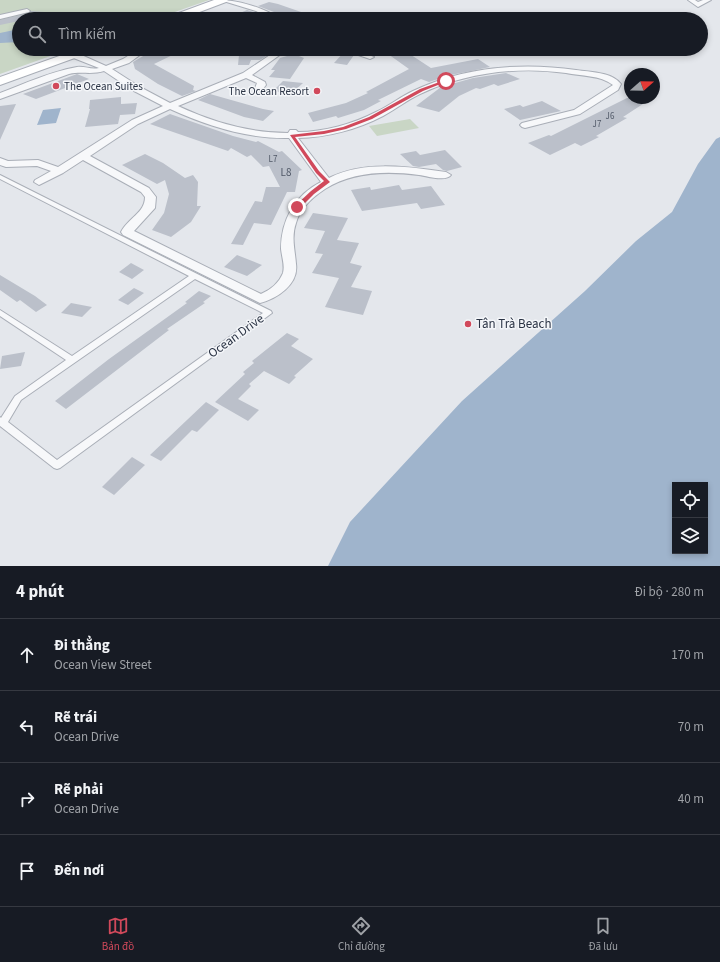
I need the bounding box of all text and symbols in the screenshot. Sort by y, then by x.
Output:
search box [12,12,708,56]
icon: search [26,23,48,45]
text: Tìm kiếm [58,24,116,45]
north arrow [624,68,660,104]
route start [437,72,455,90]
place label: The Ocean Suites [64,79,143,94]
marker: The Ocean Suites [51,81,61,91]
place label: The Ocean Resort [229,84,309,99]
marker: The Ocean Resort [312,86,322,96]
house number: J6 [606,110,615,123]
house number: J7 [593,118,602,131]
house number: L7 [269,153,278,166]
house number: L8 [281,165,292,180]
route end [288,198,306,216]
street label: Ocean Drive [204,310,268,362]
place label: Tân Trà Beach [476,315,551,333]
marker: Tân Trà Beach [463,319,473,329]
map controls [672,482,708,554]
button: locate [672,482,708,518]
button: layers [672,518,708,554]
text: 4 phút [16,580,64,604]
text: Đi bộ · 280 m [635,583,704,601]
text: Đi thẳng [54,635,110,656]
icon: ahead [16,644,38,666]
text: 170 m [671,646,704,664]
text: Ocean View Street [54,656,152,674]
text: Rẽ trái [54,707,97,728]
icon: left [16,716,38,738]
text: 70 m [678,718,704,736]
text: Ocean Drive [54,728,119,746]
text: Rẽ phải [54,779,103,800]
icon: right [16,788,38,810]
text: 40 m [678,790,704,808]
text: Ocean Drive [54,800,119,818]
icon: arrive [16,860,38,882]
text: Đến nơi [54,860,104,881]
tab: Bản đồ [102,915,134,954]
tab: Chỉ đường [338,915,385,954]
tab: Đã lưu [589,915,618,954]

